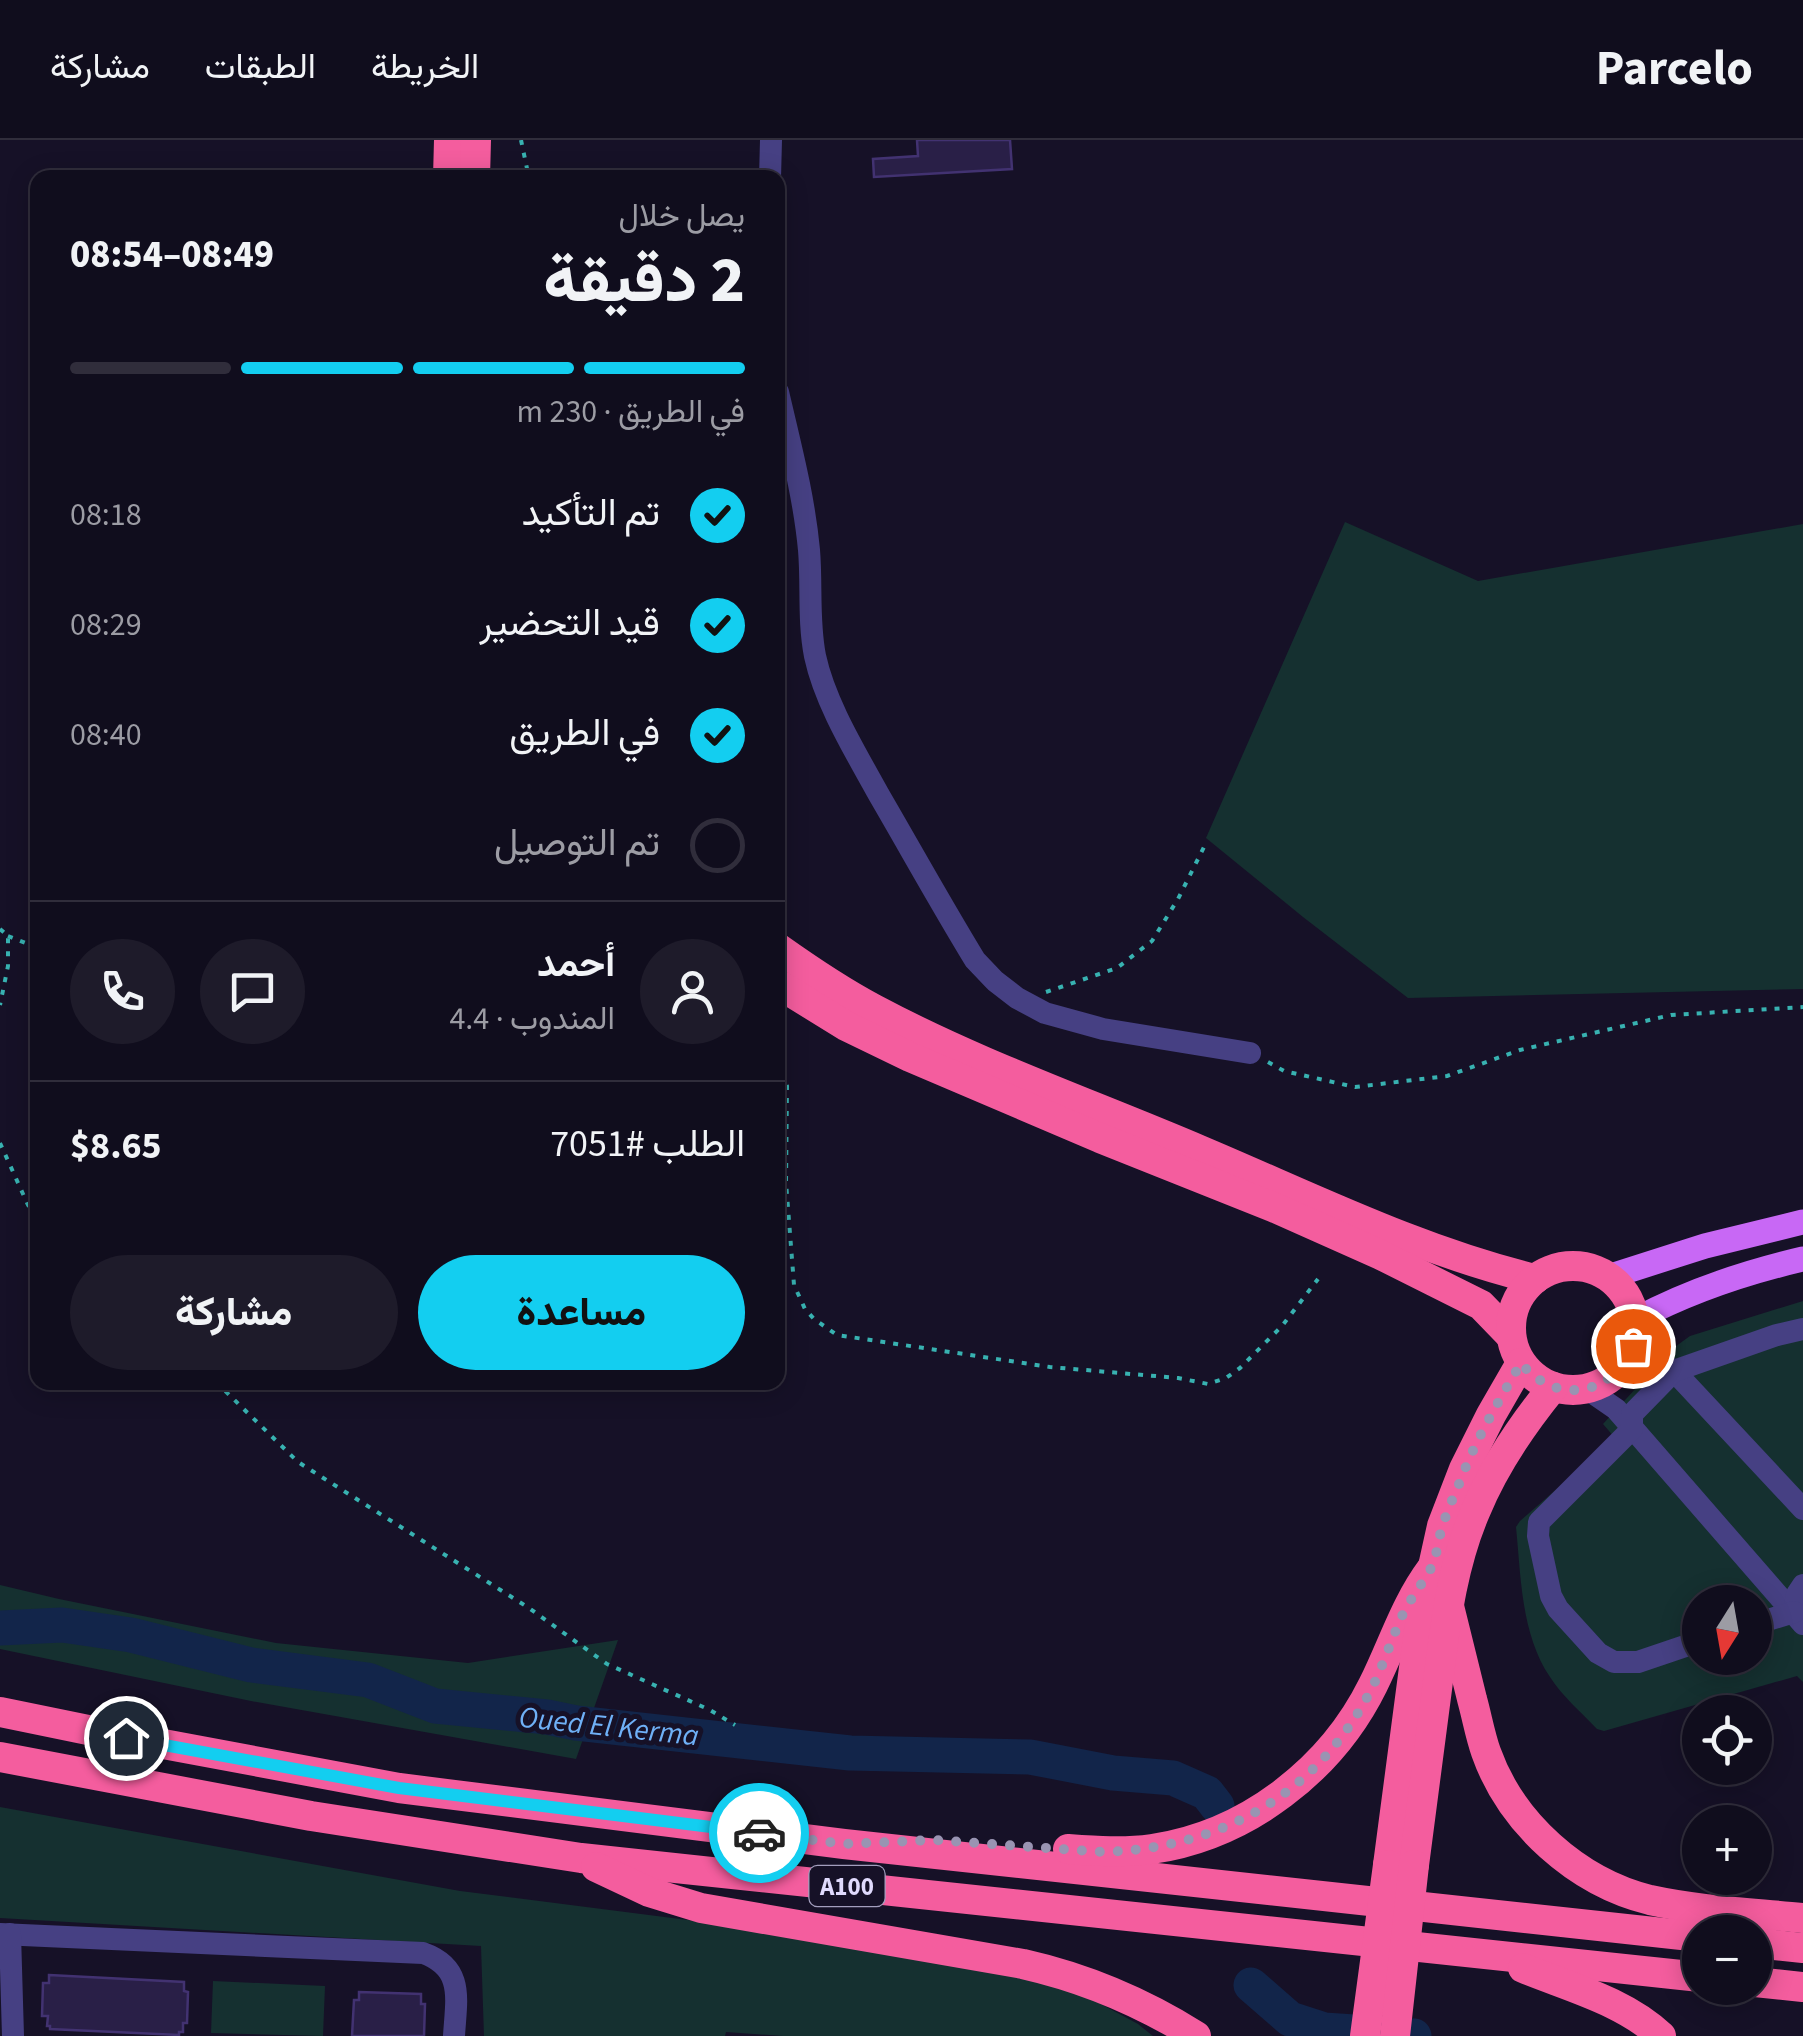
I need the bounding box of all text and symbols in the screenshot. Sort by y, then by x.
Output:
text: Parcelo [1596,35,1753,103]
text: مشاركة [50,42,150,92]
text: الطبقات [205,42,316,92]
text: الخريطة [371,42,479,92]
text: يصل خلال [618,193,745,239]
text: 08:49–08:54 [70,228,274,282]
text: 2 دقيقة [543,234,745,327]
text: في الطريق · 230 m [517,389,745,435]
text: تم التأكيد [522,486,660,540]
icon: check [690,488,745,543]
text: 08:18 [70,492,142,538]
text: قيد التحضير [479,596,660,650]
icon: check [690,598,745,653]
text: 08:29 [70,602,142,648]
text: في الطريق [509,706,660,760]
icon: check [690,708,745,763]
text: 08:40 [70,712,142,758]
text: تم التوصيل [494,816,660,870]
text: أحمد [537,937,615,991]
button: phone [70,939,175,1044]
button: chat [200,939,305,1044]
button: person [640,939,745,1044]
text: المندوب · 4.4 [449,996,615,1042]
text: الطلب #7051 [550,1117,745,1171]
text: $8.65 [70,1119,162,1173]
button: مشاركة [70,1255,398,1370]
button: مساعدة [418,1255,745,1370]
pin [1591,1304,1676,1389]
icon: bag [1606,1319,1661,1374]
north arrow [1682,1585,1772,1675]
map controls [1682,1585,1772,2005]
button: locate [1682,1695,1772,1785]
pin [84,1696,169,1781]
water label: Oued El Kerma [517,1696,701,1757]
icon: home [99,1711,154,1766]
courier [709,1783,809,1883]
button: + [1682,1805,1772,1895]
icon: car [732,1806,787,1861]
road number: A100 [810,1866,884,1906]
button: − [1682,1915,1772,2005]

